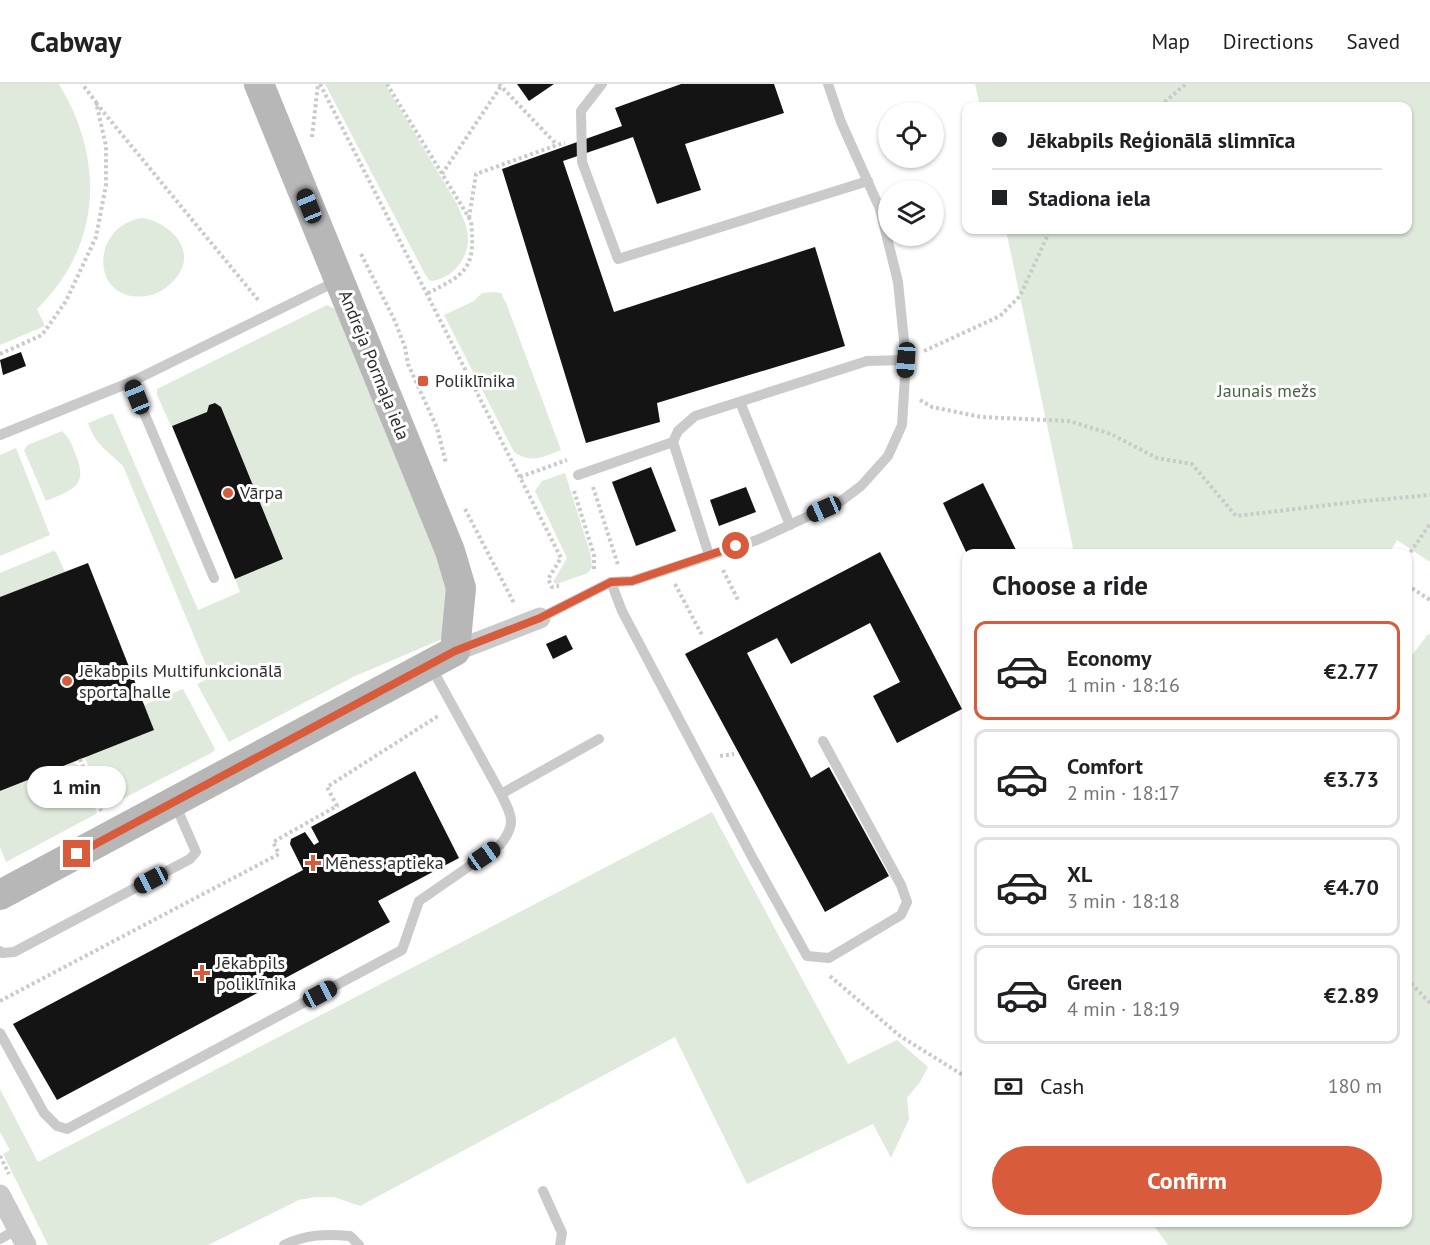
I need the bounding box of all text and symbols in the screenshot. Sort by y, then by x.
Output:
text: Cabway [30,23,121,60]
text: Map [1151,28,1190,55]
text: Directions [1223,28,1314,55]
text: Saved [1347,28,1400,55]
map controls [878,102,944,246]
button: locate [878,102,944,168]
text: Jēkabpils Reģionālā slimnīca [1028,126,1296,154]
button: layers [878,180,944,246]
text: Stadiona iela [1028,184,1151,212]
car [294,186,324,226]
street label: Andreja Pormaļa iela [334,286,415,443]
car [896,341,916,379]
place label: Poliklīnika [435,369,515,392]
marker: Poliklīnika [416,374,430,388]
car [122,377,152,417]
park label: Jaunais mežs [1216,379,1317,402]
place label: Vārpa [239,481,283,504]
marker: Vārpa [221,486,235,500]
car [804,493,844,525]
route start [722,532,749,559]
text: Choose a ride [992,568,1148,602]
icon: car [995,644,1049,698]
text: Economy [1067,644,1151,672]
text: €2.77 [1324,657,1379,685]
place label: Jēkabpils Multifunkcionālā sporta halle [78,659,282,703]
text: 1 min · 18:16 [1067,672,1180,698]
marker: Jēkabpils Multifunkcionālā sporta halle [60,674,74,688]
icon: car [995,752,1049,806]
text: Comfort [1067,752,1143,780]
text: €3.73 [1324,765,1379,793]
callout: 1 min [28,767,127,809]
text: 1 min [52,774,101,800]
text: 2 min · 18:17 [1067,780,1180,806]
car [464,838,504,874]
route end [63,840,90,867]
place label: Mēness aptieka [325,851,444,874]
marker: Mēness aptieka [306,856,320,870]
icon: car [995,860,1049,914]
text: XL [1067,860,1092,888]
car [131,864,171,896]
text: €4.70 [1324,873,1379,901]
text: 3 min · 18:18 [1067,888,1180,914]
place label: Jēkabpils poliklīnika [215,951,296,995]
marker: Jēkabpils poliklīnika [193,964,211,982]
icon: car [995,968,1049,1022]
text: Green [1067,968,1122,996]
car [300,978,340,1010]
text: €2.89 [1324,981,1379,1009]
text: 4 min · 18:19 [1067,996,1180,1022]
icon: cash [992,1070,1025,1103]
text: Cash [1040,1072,1084,1100]
text: 180 m [1328,1073,1382,1099]
button: Confirm [992,1146,1382,1215]

